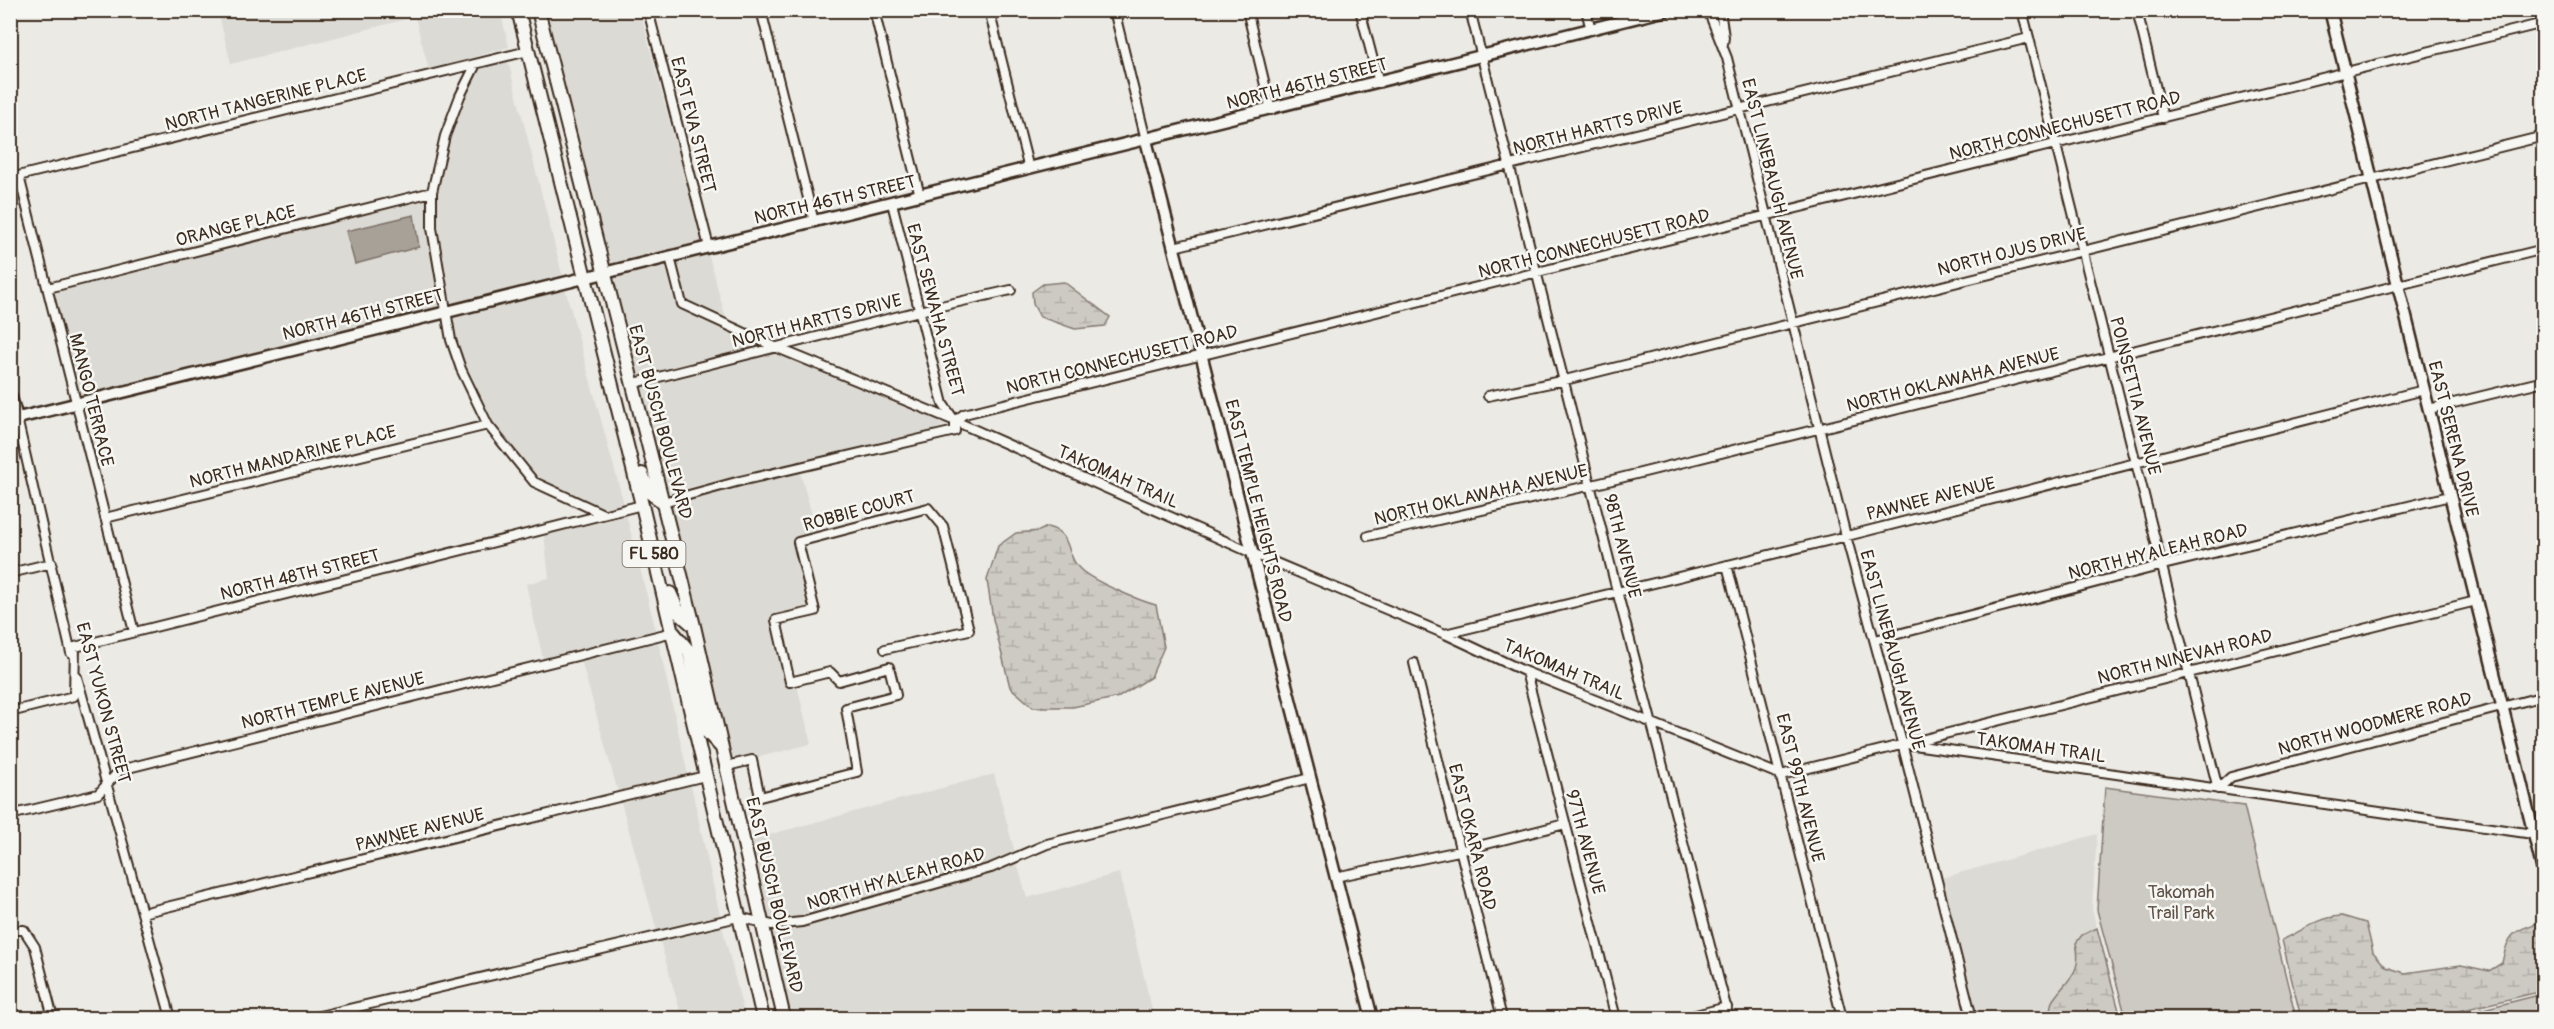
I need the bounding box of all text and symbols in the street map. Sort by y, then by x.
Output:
street label: NORTH 46TH STREET [1224,53,1390,115]
street label: EAST EVA STREET [665,55,721,195]
street label: NORTH TANGERINE PLACE [163,64,369,136]
street label: EAST LINEBAUGH AVENUE [1736,76,1808,282]
street label: NORTH CONNECHUSETT ROAD [1947,86,2183,166]
street label: NORTH HARTTS DRIVE [1511,96,1685,160]
street label: NORTH 46TH STREET [752,170,918,230]
street label: ORANGE PLACE [173,200,299,252]
street label: NORTH CONNECHUSETT ROAD [1476,204,1712,284]
street label: EAST SEWAHA STREET [901,221,969,399]
street label: NORTH OJUS DRIVE [1935,222,2089,282]
street label: NORTH 46TH STREET [280,284,446,346]
street label: NORTH HARTTS DRIVE [730,289,904,353]
street label: POINSETTIA AVENUE [2104,314,2166,478]
street label: NORTH CONNECHUSETT ROAD [1004,320,1240,400]
street label: EAST BUSCH BOULEVARD [623,322,697,522]
street label: MANGO TERRACE [63,331,119,469]
street label: NORTH OKLAWAHA AVENUE [1844,342,2062,418]
street label: EAST SERENA DRIVE [2422,359,2484,519]
street label: EAST TEMPLE HEIGHTS ROAD [1219,397,1297,625]
street label: NORTH MANDARINE PLACE [187,420,399,494]
street label: TAKOMAH TRAIL [1054,440,1182,514]
street label: NORTH OKLAWAHA AVENUE [1372,459,1590,531]
street label: PAWNEE AVENUE [1864,472,1998,526]
street label: ROBBIE COURT [801,485,917,537]
street label: 98TH AVENUE [1598,491,1646,601]
street label: NORTH HYALEAH ROAD [2066,519,2250,585]
road number: FL 580 [622,541,686,567]
street label: NORTH 48TH STREET [218,544,382,606]
street label: EAST LINEBAUGH AVENUE [1854,547,1930,753]
street label: EAST YUKON STREET [70,620,136,786]
street label: NORTH NINEVAH ROAD [2095,624,2275,690]
street label: TAKOMAH TRAIL [1499,634,1629,706]
street label: NORTH TEMPLE AVENUE [239,667,427,735]
street label: NORTH WOODMERE ROAD [2276,687,2474,761]
street label: EAST 99TH AVENUE [1770,711,1830,865]
street label: TAKOMAH TRAIL [1975,728,2107,768]
street label: EAST OKARA ROAD [1443,761,1501,913]
street label: 97TH AVENUE [1560,787,1610,897]
street label: EAST BUSCH BOULEVARD [740,795,808,995]
street label: PAWNEE AVENUE [353,803,487,857]
street label: NORTH HYALEAH ROAD [804,843,988,915]
park label: Takomah Trail Park [2147,881,2215,925]

